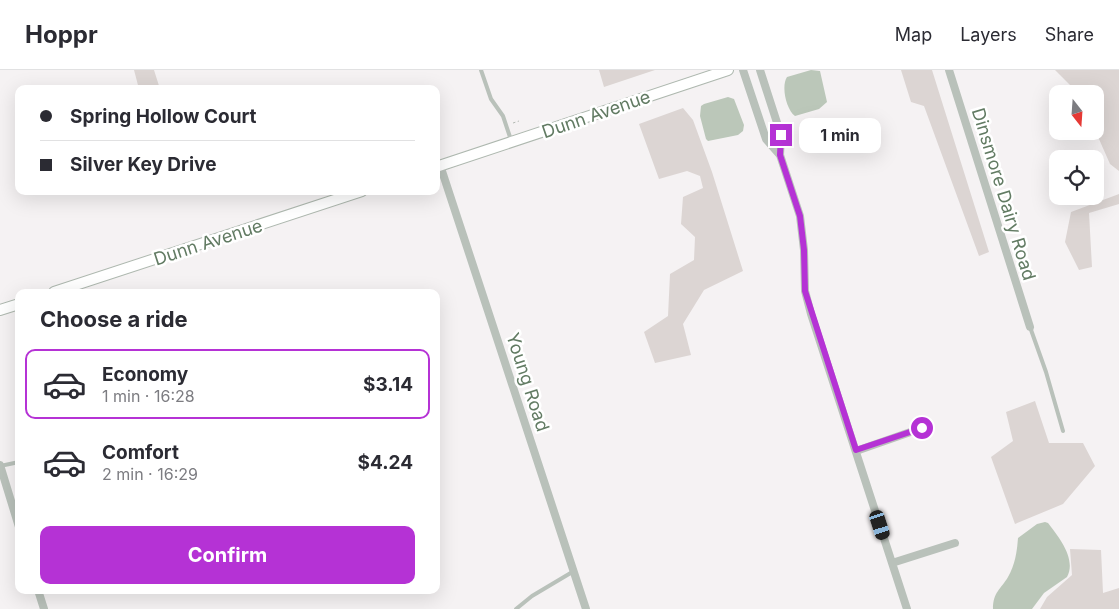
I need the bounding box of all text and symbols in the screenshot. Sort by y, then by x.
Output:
text: Hoppr [25,20,98,49]
text: Map [895,24,932,45]
text: Layers [960,24,1017,45]
text: Share [1045,24,1094,45]
north arrow [1049,85,1104,140]
map controls [1049,85,1104,205]
street label: Dunn Avenue [539,86,653,142]
text: Spring Hollow Court [70,105,257,128]
street label: Dinsmore Dairy Road [968,105,1040,283]
callout: 1 min [798,118,881,152]
route end [770,124,792,146]
text: 1 min [820,125,860,145]
button: locate [1049,150,1104,205]
text: Silver Key Drive [70,153,216,176]
street label: Dunn Avenue [151,215,265,269]
text: Choose a ride [40,306,188,332]
street label: Young Road [502,330,554,434]
icon: car [42,362,87,407]
text: Economy [102,363,188,386]
text: $3.14 [363,373,413,396]
text: 1 min · 16:28 [102,386,195,406]
route start [911,417,933,439]
icon: car [42,440,87,485]
text: Comfort [102,441,179,464]
text: $4.24 [357,451,413,474]
text: 2 min · 16:29 [102,464,198,484]
car [868,508,891,542]
button: Confirm [40,526,415,584]

